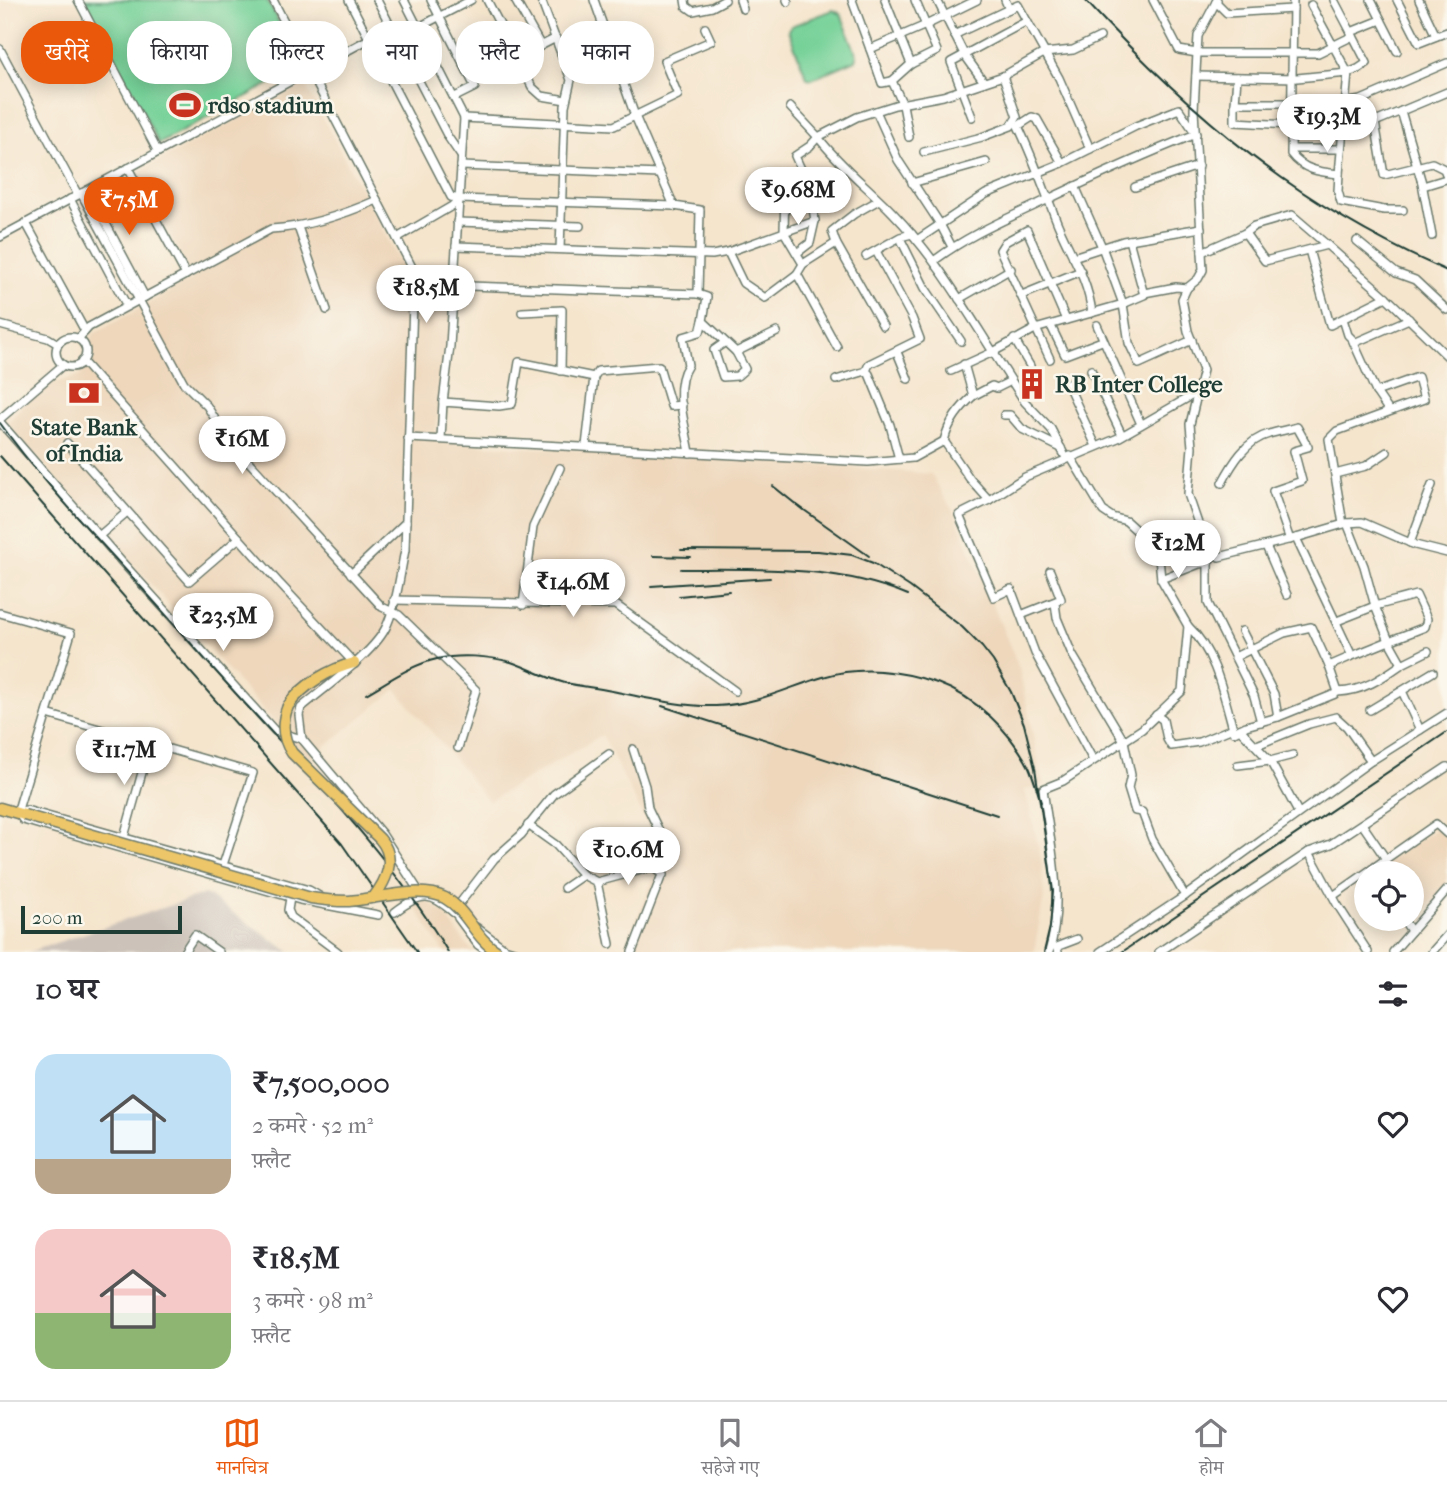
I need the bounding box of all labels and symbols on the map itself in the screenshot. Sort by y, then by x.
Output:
sports icon: rdso stadium [168,88,202,122]
place label: rdso stadium [207,92,335,119]
pin: ₹19.3M [1270,94,1384,154]
pin: ₹9.68M [741,168,855,227]
pin: ₹7.5M [80,177,178,237]
pin: ₹18.5M [369,266,483,325]
building icon: RB Inter College [1015,367,1049,401]
place label: RB Inter College [1055,371,1223,398]
bank icon: State Bank of India [67,376,101,410]
place label: State Bank of India [31,414,138,467]
pin: ₹16M [201,416,283,476]
pin: ₹12M [1137,520,1219,580]
pin: ₹14.6M [516,560,630,619]
pin: ₹23.5M [166,594,280,653]
pin: ₹11.7M [67,728,181,787]
pin: ₹10.6M [571,828,685,887]
scale bar [21,903,182,935]

